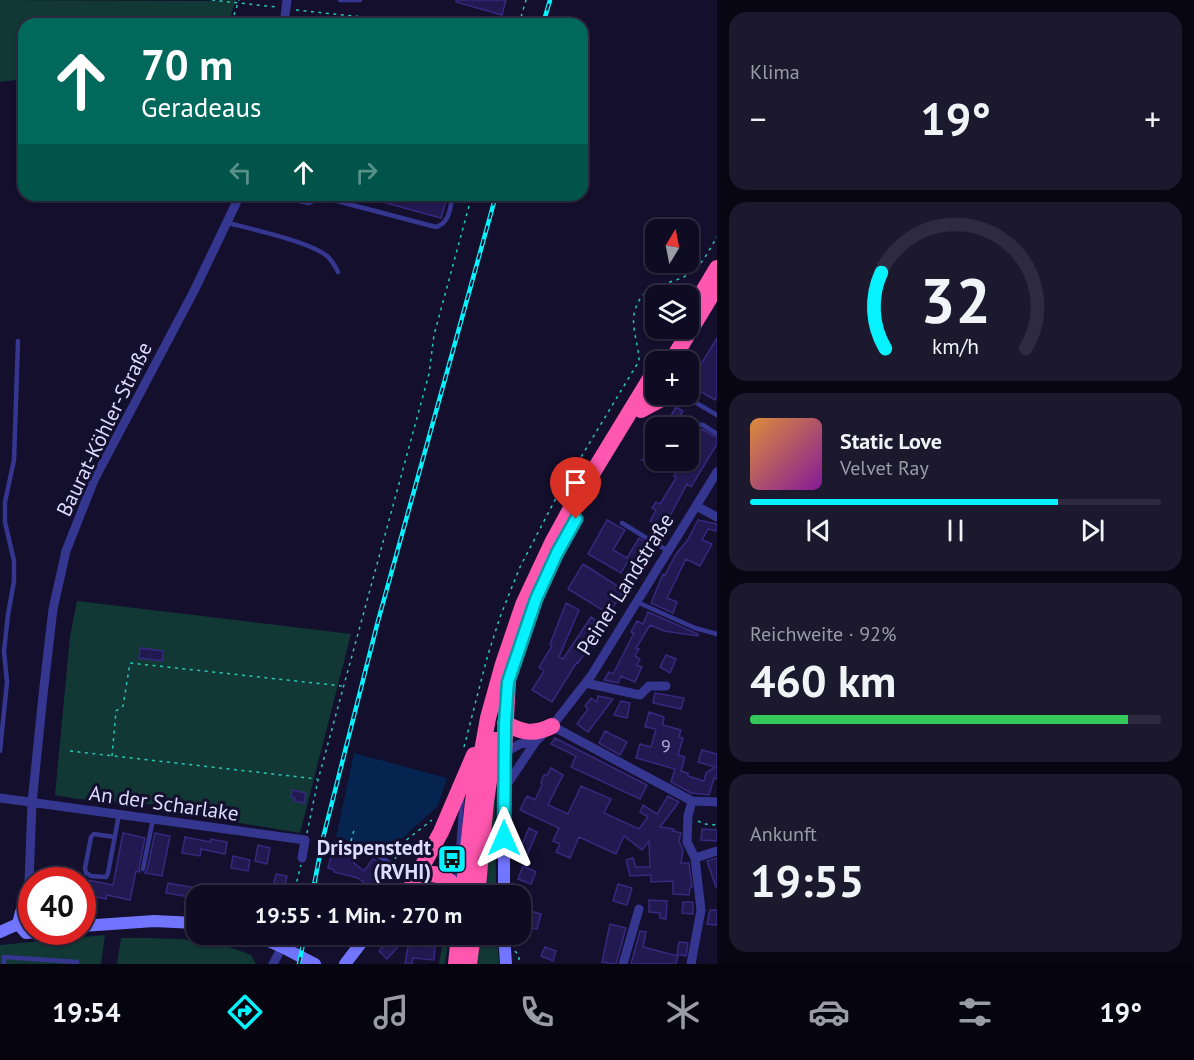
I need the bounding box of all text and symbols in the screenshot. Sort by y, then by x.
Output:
text: 70 m [141,37,233,92]
icon: ahead [42,42,120,120]
text: Klima [750,59,800,85]
text: 19° [920,89,991,147]
text: Geradeaus [141,90,261,124]
text: − [750,97,767,140]
text: + [1144,97,1161,140]
icon: left [224,156,257,189]
icon: ahead [287,156,320,189]
icon: right [350,156,383,189]
north arrow [645,219,699,273]
map controls [645,219,699,471]
text: 32 [920,259,991,340]
button: layers [645,285,699,339]
text: km/h [932,332,979,360]
street label: Baurat-Köhler-Straße [50,337,158,521]
button: + [645,351,699,405]
button: − [645,417,699,471]
text: Static Love [840,427,942,455]
text: Velvet Ray [840,455,929,481]
pin [550,457,601,519]
icon: arrive [559,466,592,499]
street label: Peiner Landstraße [571,508,679,660]
icon: previous [802,514,835,547]
icon: pause [939,514,972,547]
icon: next [1076,514,1109,547]
text: Reichweite · 92% [750,621,896,647]
text: 460 km [750,651,896,709]
house number: 9 [661,734,671,757]
street label: An der Scharlake [87,779,241,827]
position arrow [472,806,536,870]
text: Ankunft [750,821,817,847]
place label: Drispenstedt (RVHI) [317,834,432,885]
bus stop icon: Drispenstedt (RVHI) [436,843,468,875]
text: 19:55 [750,851,864,909]
speed limit sign: 40 [18,867,96,945]
text: 19:55 · 1 Min. · 270 m [255,901,462,929]
icon: directions [224,991,266,1033]
icon: music [370,991,412,1033]
icon: phone [516,991,558,1033]
icon: climate [662,991,704,1033]
icon: car [808,991,850,1033]
icon: filters [954,991,996,1033]
text: 19:54 [52,995,120,1029]
text: 19° [1100,995,1142,1029]

